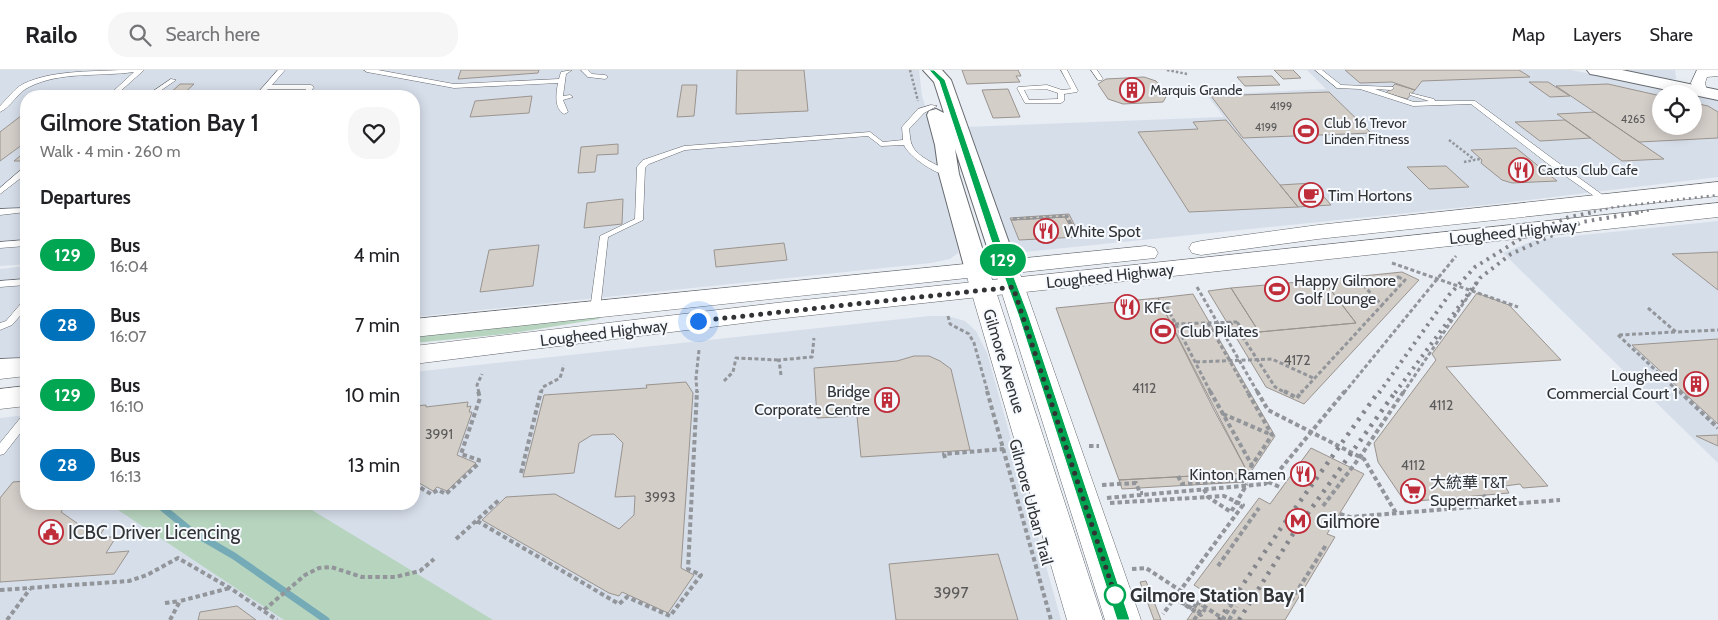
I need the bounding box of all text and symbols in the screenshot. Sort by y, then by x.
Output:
search box [108,12,458,57]
text: Railo [25,20,78,49]
icon: search [126,21,154,49]
text: Search here [166,23,260,46]
text: Map [1512,24,1545,46]
text: Layers [1573,24,1622,46]
text: Share [1650,24,1693,46]
building icon: Marquis Grande [1119,77,1145,103]
place label: Marquis Grande [1150,81,1242,99]
map controls [1652,85,1702,135]
button: locate [1652,85,1702,135]
house number: 4199 [1270,99,1292,113]
button: heart [348,107,400,159]
text: Gilmore Station Bay 1 [40,108,259,137]
house number: 4265 [1621,112,1645,126]
place label: Club 16 Trevor Linden Fitness [1324,114,1409,148]
sports icon: Club 16 Trevor Linden Fitness [1293,118,1319,144]
house number: 4199 [1255,120,1277,134]
text: Walk · 4 min · 260 m [40,142,181,161]
restaurant icon: Cactus Club Cafe [1508,157,1534,183]
place label: Cactus Club Cafe [1538,161,1638,179]
cafe icon: Tim Hortons [1298,182,1324,208]
text: Departures [40,186,131,209]
place label: Tim Hortons [1328,186,1412,205]
street label: Lougheed Highway [1448,216,1578,248]
restaurant icon: White Spot [1033,218,1059,244]
place label: White Spot [1064,222,1141,241]
text: Bus [110,234,140,257]
text: 129 [54,244,81,266]
text: 4 min [353,244,400,267]
line badge: 129 [974,244,1032,276]
text: 129 [990,249,1016,271]
text: 16:04 [110,257,148,276]
street label: Lougheed Highway [1045,260,1175,292]
place label: Happy Gilmore Golf Lounge [1294,271,1396,308]
sports icon: Happy Gilmore Golf Lounge [1264,276,1290,302]
restaurant icon: KFC [1114,294,1140,320]
place label: KFC [1144,298,1171,317]
text: Bus [110,304,140,327]
street label: Gilmore Avenue [979,307,1029,415]
your location [686,309,711,334]
text: 28 [57,314,78,336]
text: 7 min [355,314,400,337]
street label: Lougheed Highway [539,316,669,350]
sports icon: Club Pilates [1150,318,1176,344]
place label: Club Pilates [1180,322,1259,341]
text: 16:07 [110,327,147,346]
house number: 4172 [1283,351,1311,369]
place label: Lougheed Commercial Court 1 [1547,366,1678,403]
building icon: Lougheed Commercial Court 1 [1683,371,1709,397]
text: Bus [110,374,140,397]
house number: 4112 [1132,379,1156,397]
place label: Bridge Corporate Centre [754,382,870,419]
text: 129 [54,384,81,406]
text: 10 min [345,384,400,407]
building icon: Bridge Corporate Centre [874,387,900,413]
house number: 4112 [1429,396,1453,414]
text: 16:10 [110,397,144,416]
house number: 3991 [425,425,453,443]
street label: Gilmore Urban Trail [1005,437,1057,567]
text: Bus [110,444,140,467]
text: 28 [57,454,78,476]
text: 13 min [348,454,400,477]
house number: 4112 [1401,456,1425,474]
restaurant icon: Kinton Ramen [1290,461,1316,487]
place label: Kinton Ramen [1189,465,1286,484]
text: 16:13 [110,467,142,486]
place label: 大統華 T&T Supermarket [1430,473,1518,510]
supermarket icon: 大統華 T&T Supermarket [1400,478,1426,504]
house number: 3993 [644,488,676,506]
metro station icon: Gilmore [1285,508,1311,534]
place label: Gilmore [1316,510,1380,533]
public building icon: ICBC Driver Licencing [38,519,64,545]
place label: ICBC Driver Licencing [68,521,240,544]
house number: 3997 [934,583,968,602]
marker: Gilmore Station Bay 1 [1104,584,1126,606]
place label: Gilmore Station Bay 1 [1130,584,1305,607]

